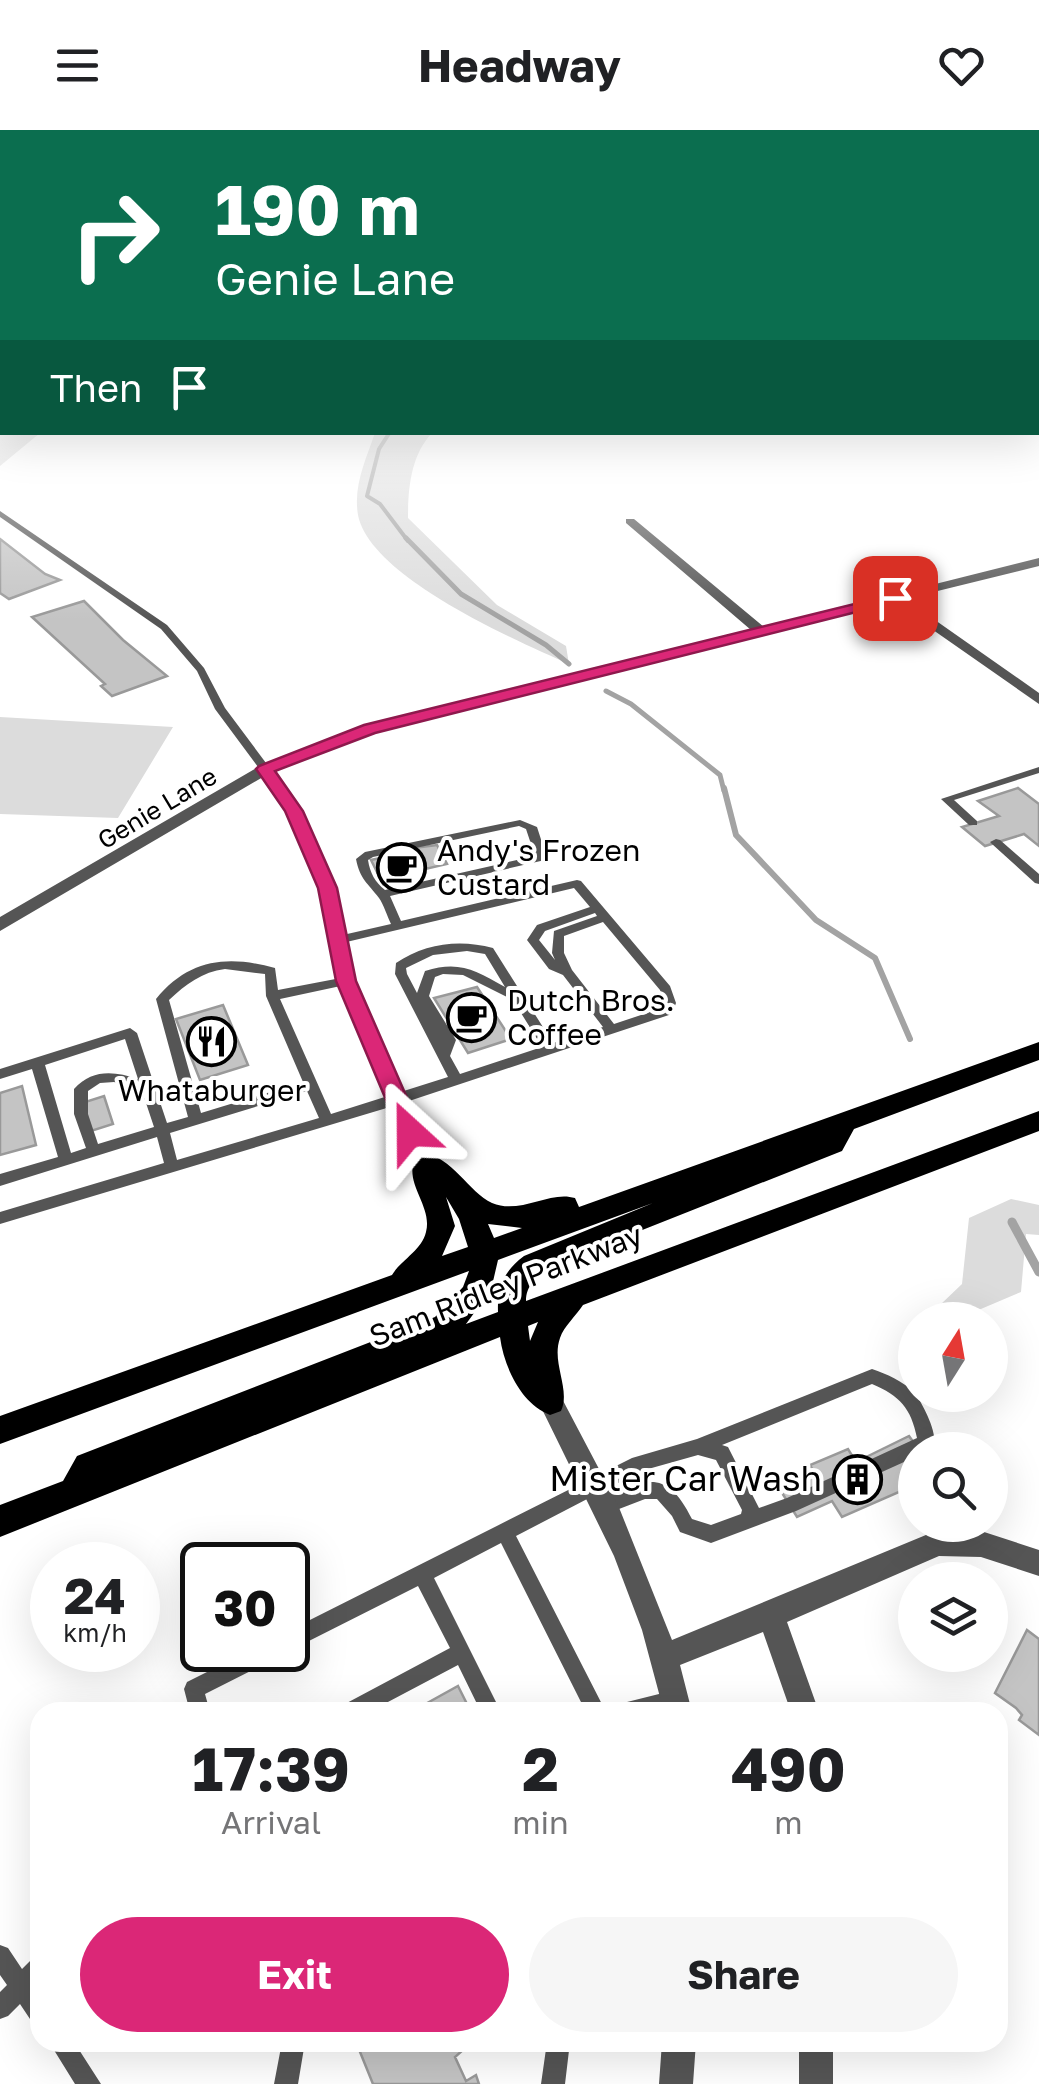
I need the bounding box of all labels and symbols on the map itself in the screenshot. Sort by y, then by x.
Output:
pin [853,556,938,641]
street label: Genie Lane [92,760,222,855]
place label: Andy's Frozen Custard [437,832,640,902]
cafe icon: Andy's Frozen Custard [376,842,428,894]
place label: Dutch Bros. Coffee [507,982,675,1052]
cafe icon: Dutch Bros. Coffee [446,992,498,1044]
restaurant icon: Whataburger [186,1016,238,1068]
place label: Whataburger [118,1072,306,1108]
position arrow [358,1080,462,1184]
street label: Sam Ridley Parkway [364,1216,647,1354]
north arrow [898,1302,1008,1412]
building icon: Mister Car Wash [831,1453,883,1505]
place label: Mister Car Wash [549,1457,822,1499]
speed limit sign: 30 [180,1542,310,1672]

